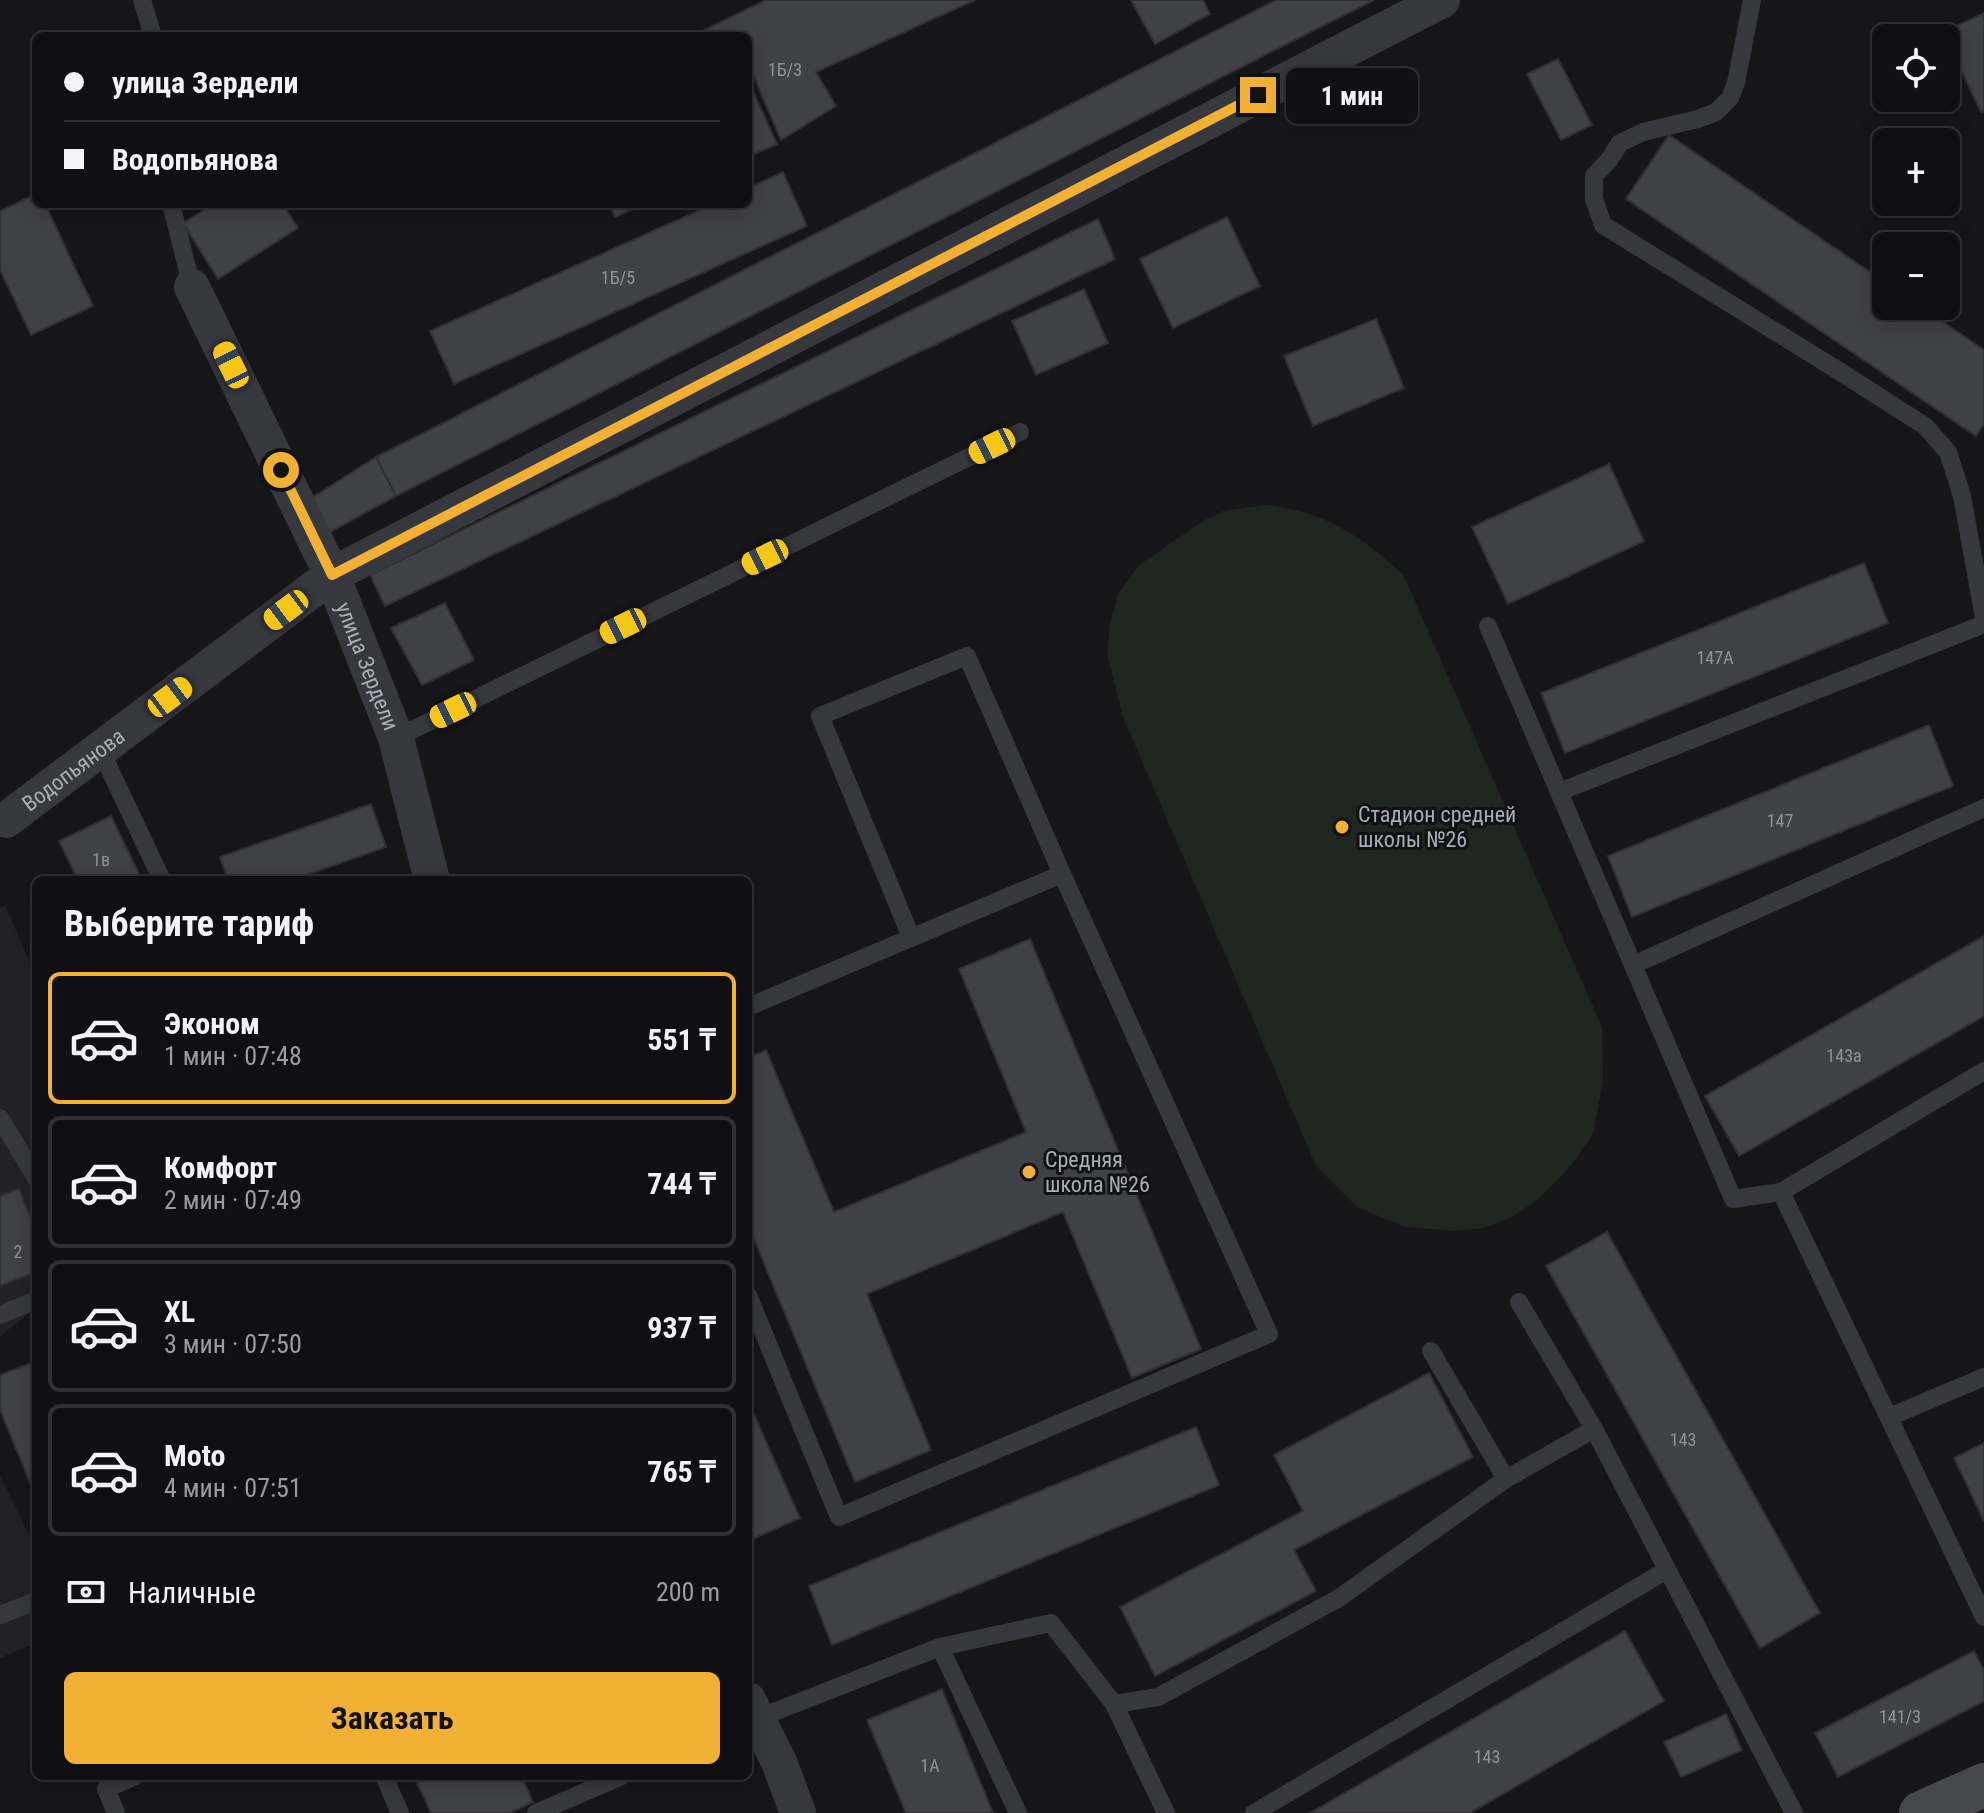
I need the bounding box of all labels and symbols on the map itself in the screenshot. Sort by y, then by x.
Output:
house number: 1Б/3 [768,59,802,80]
callout: 1 мин [1286,67,1418,123]
route end [1240,77,1276,113]
house number: 1Б/5 [601,267,635,288]
car [210,338,252,392]
car [965,425,1019,467]
route start [263,452,299,488]
car [738,536,792,578]
car [260,586,312,634]
street label: улица Зердели [331,599,404,734]
car [596,605,650,647]
house number: 147А [1696,647,1734,668]
car [144,673,196,721]
car [426,689,480,731]
street label: Водопьянова [17,723,129,816]
place label: Стадион средней школы №26 [1358,802,1516,852]
house number: 147 [1767,810,1793,831]
marker: Стадион средней школы №26 [1333,818,1351,836]
house number: 1в [92,849,110,870]
house number: 143а [1826,1045,1862,1066]
place label: Средняя школа №26 [1045,1147,1150,1197]
marker: Средняя школа №26 [1020,1163,1038,1181]
house number: 2 [14,1241,23,1262]
house number: 143 [1670,1429,1696,1450]
house number: 141/3 [1879,1706,1921,1727]
house number: 143 [1474,1746,1500,1767]
house number: 1А [920,1755,940,1776]

